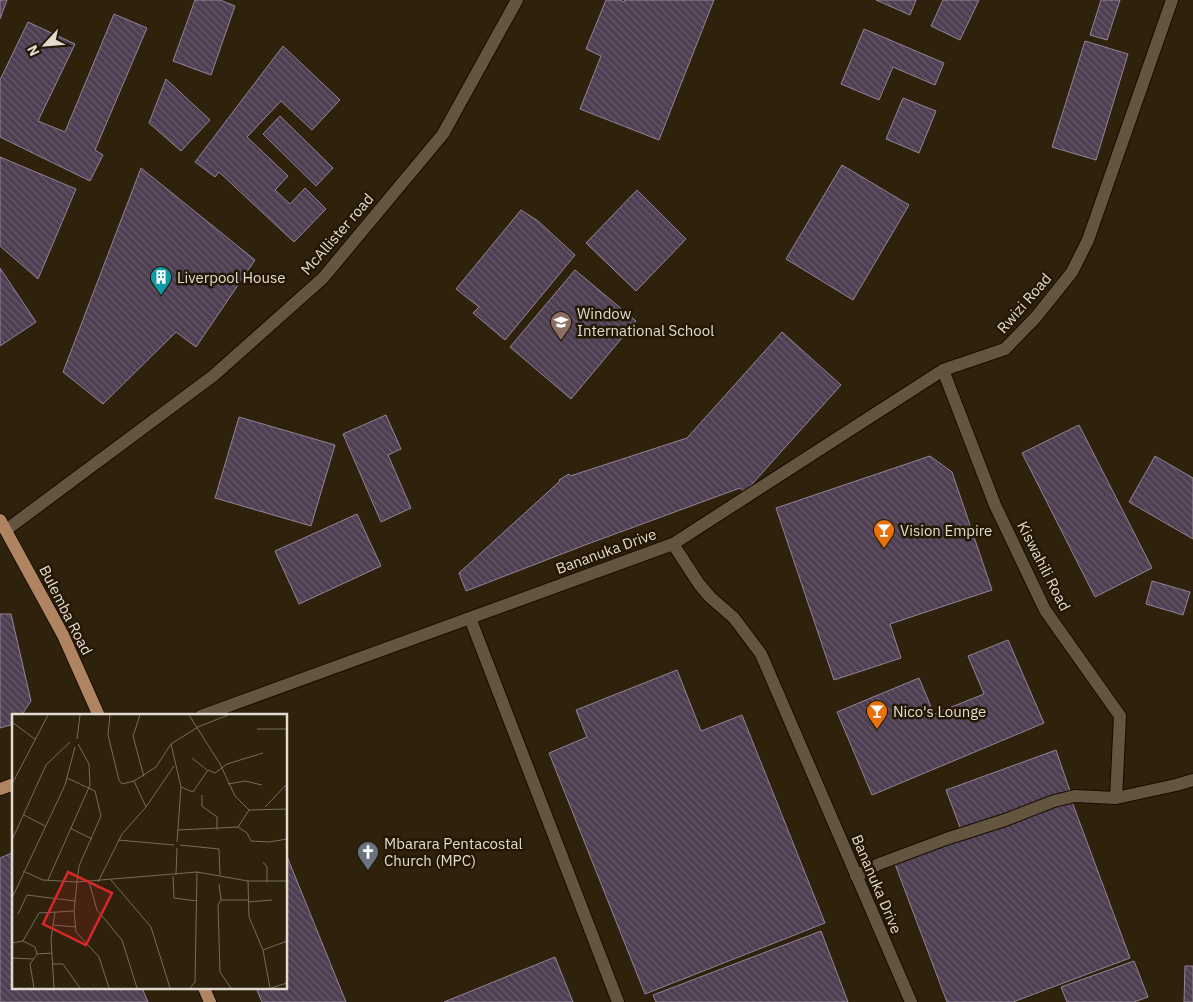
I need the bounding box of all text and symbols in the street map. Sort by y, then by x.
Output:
north arrow [20,20,70,70]
text: N [23,42,44,59]
street label: McAllister road [297,189,377,279]
building icon: Liverpool House [149,265,173,296]
place label: Liverpool House [177,268,285,287]
street label: Rwizi Road [993,269,1055,337]
place label: Window International School [577,304,714,340]
school or university icon: Window International School [549,310,573,341]
bar icon: Vision Empire [872,518,896,549]
street label: Kiswahili Road [1013,518,1075,614]
place label: Vision Empire [900,521,992,540]
street label: Bananuka Drive [553,524,659,578]
street label: Bulemba Road [35,562,97,658]
bar icon: Nico's Lounge [865,699,889,730]
place label: Nico's Lounge [893,702,986,721]
inset map [12,714,288,990]
street label: Bananuka Drive [848,832,906,936]
place label: Mbarara Pentacostal Church (MPC) [384,834,523,870]
church icon: Mbarara Pentacostal Church (MPC) [356,840,380,871]

